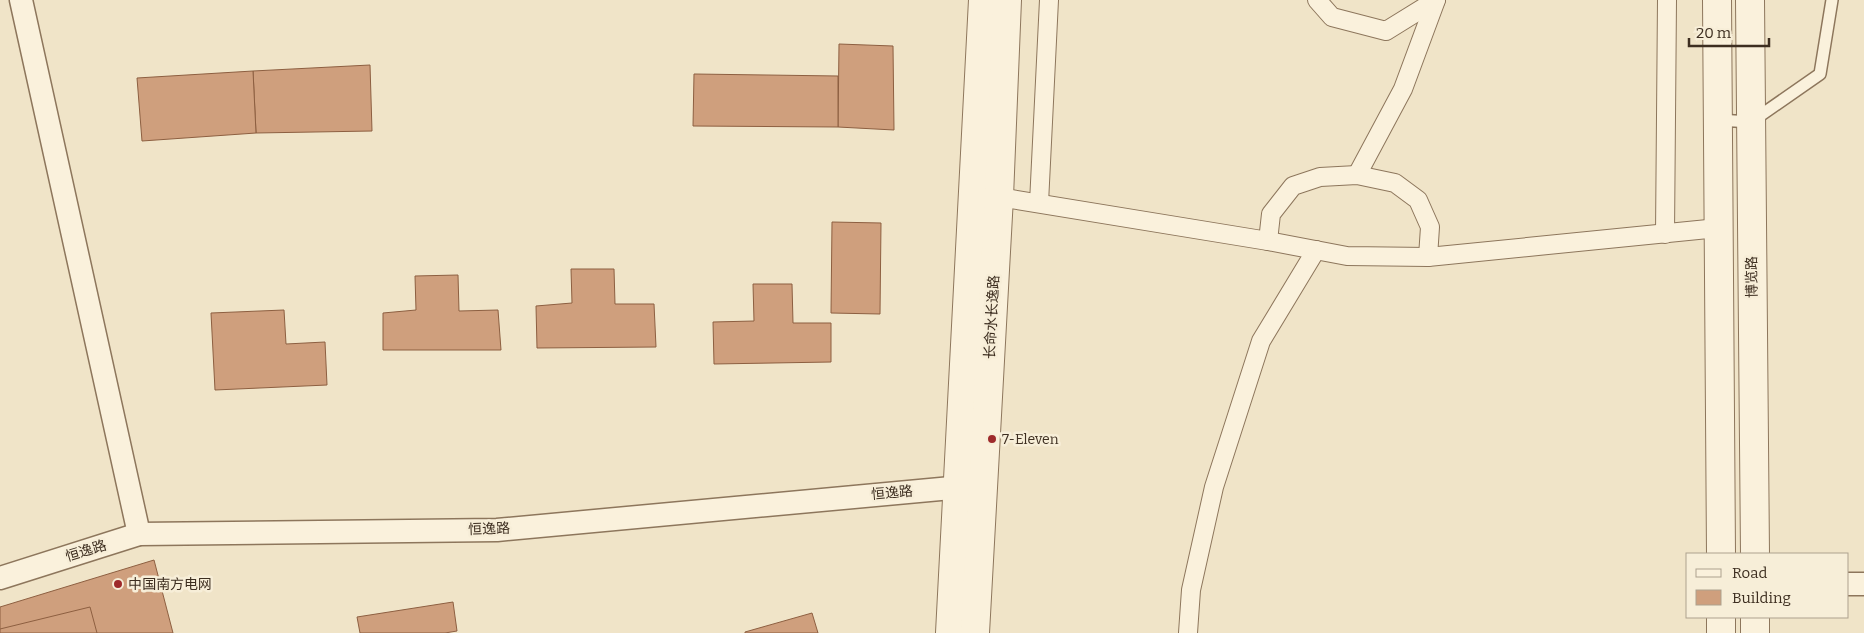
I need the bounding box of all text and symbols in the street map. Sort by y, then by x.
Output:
scale bar [1689,15,1769,47]
text: 20 m [1696,24,1732,42]
street label: 博览路 [1743,256,1761,298]
street label: 长命水长逸路 [981,275,1003,359]
place label: 7-Eleven [1002,431,1059,448]
marker: 7-Eleven [986,433,998,445]
street label: 恒逸路 [870,483,914,503]
street label: 恒逸路 [468,520,510,538]
street label: 恒逸路 [63,537,109,565]
legend [1686,553,1849,618]
text: Road [1732,564,1767,582]
place label: 中国南方电网 [128,576,212,593]
marker: 中国南方电网 [112,578,124,590]
text: Building [1732,589,1791,607]

